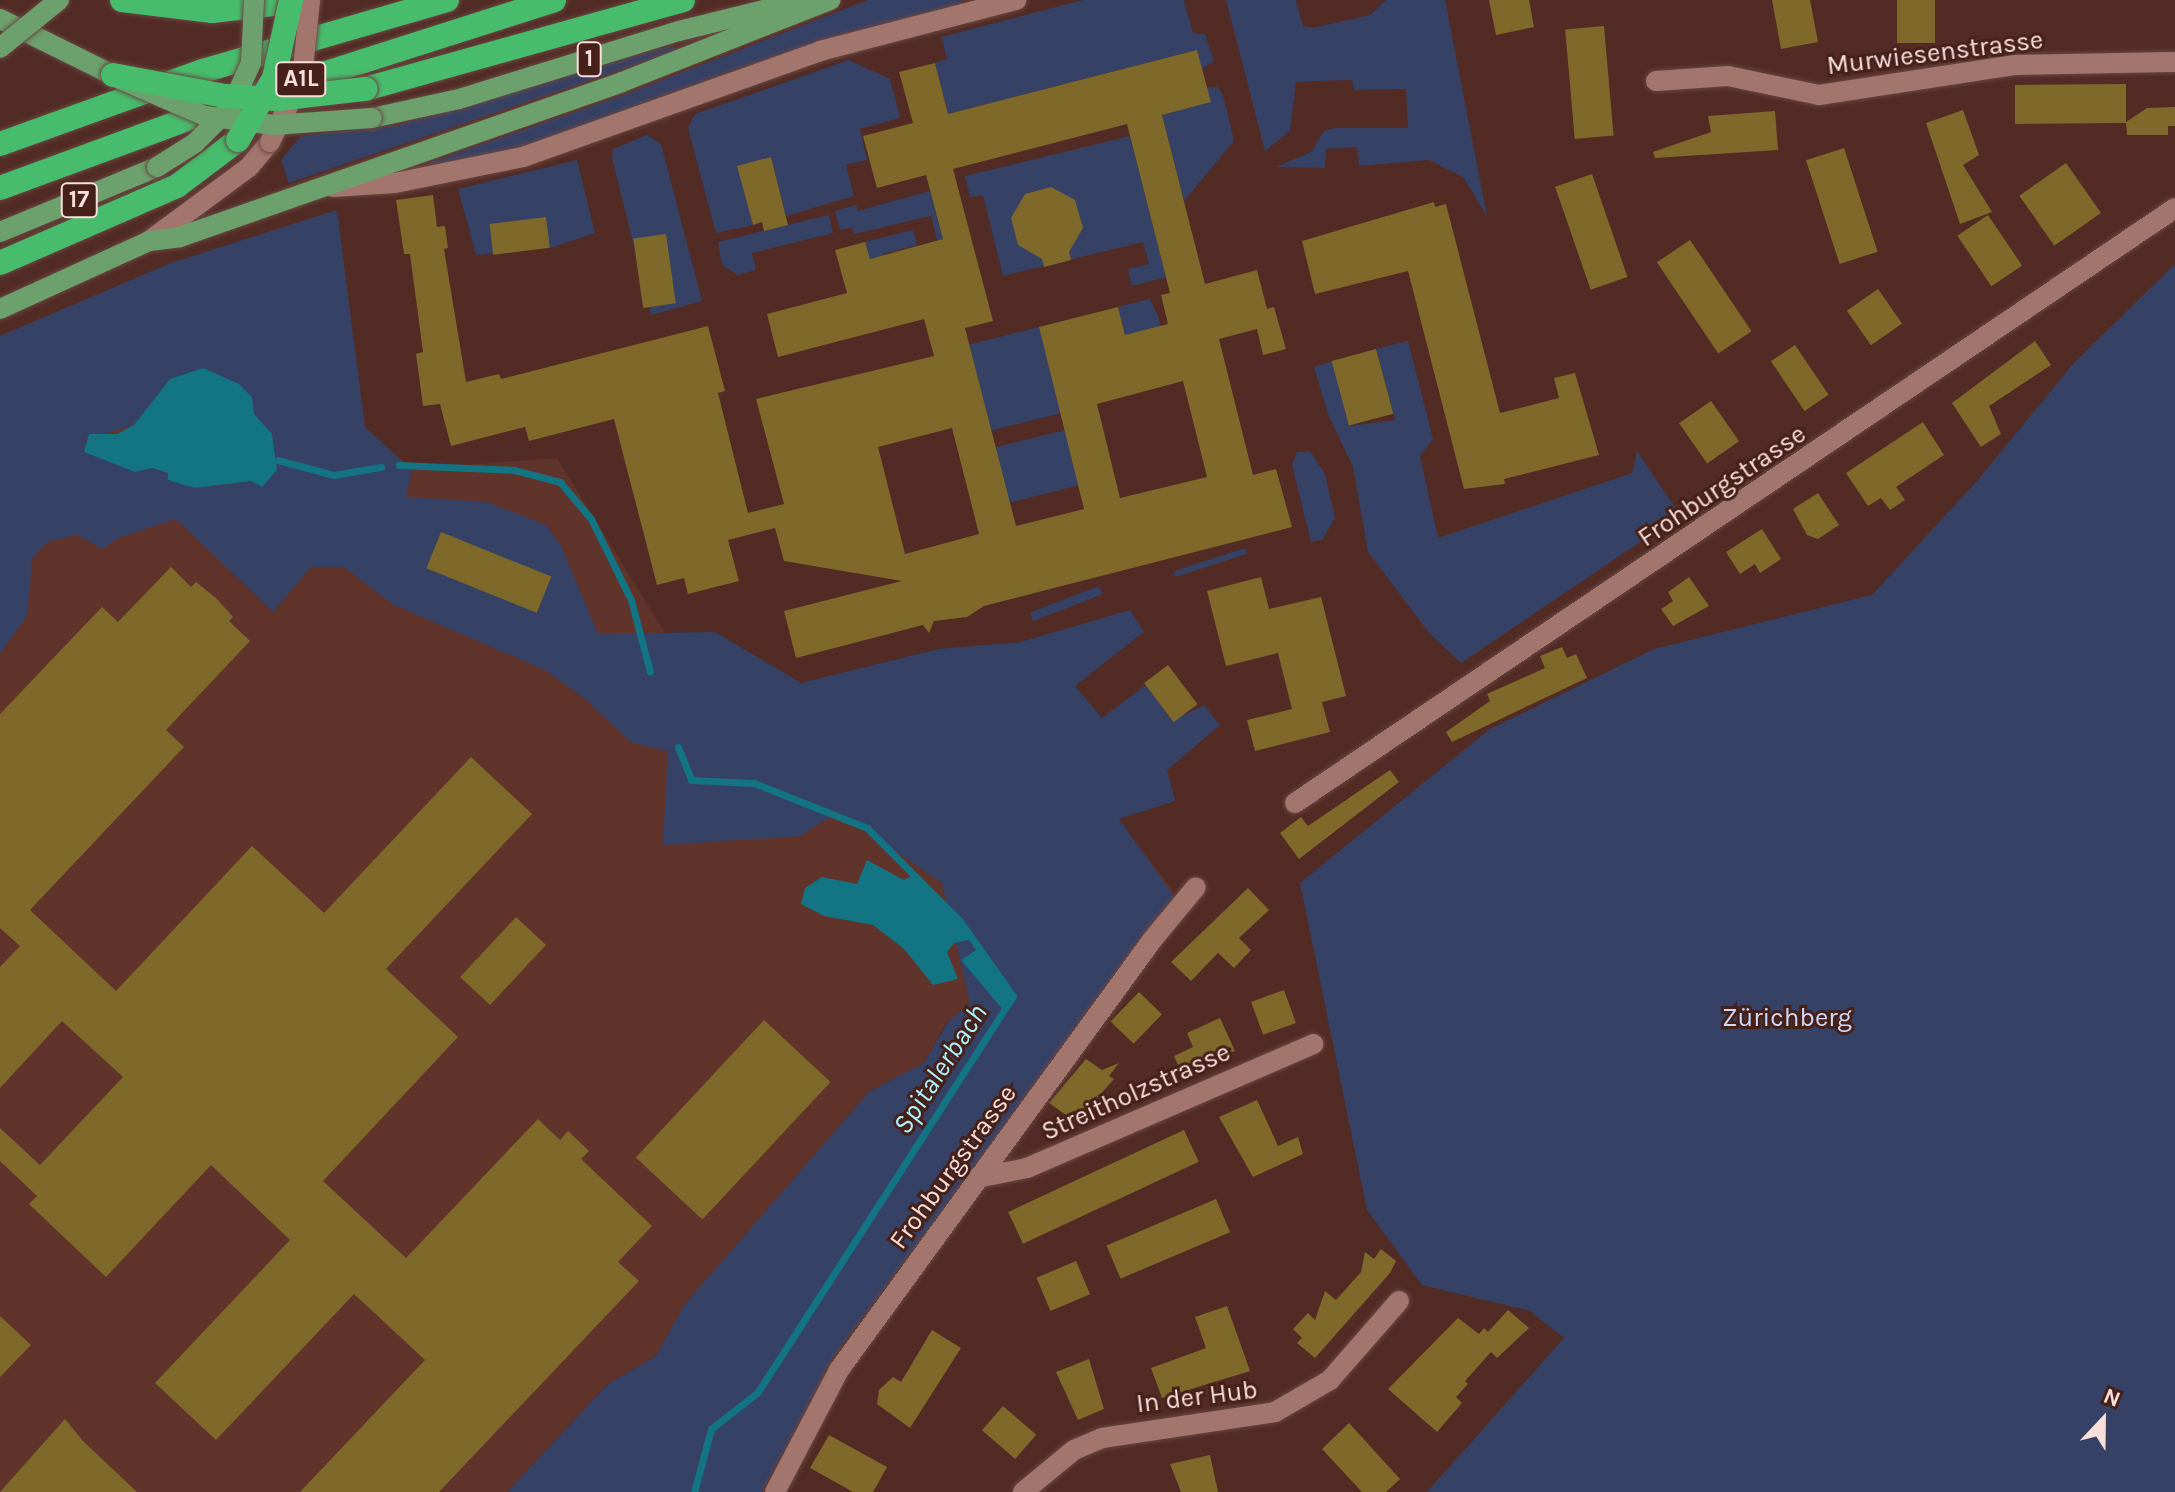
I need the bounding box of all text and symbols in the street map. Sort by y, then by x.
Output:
street label: Murwiesenstrasse [1825,24,2045,82]
road number: 1 [575,39,603,79]
road number: A1L [275,59,327,99]
road number: 17 [59,180,99,220]
street label: Frohburgstrasse [1632,418,1812,554]
water label: Spitalerbach [886,998,994,1140]
park label: Zürichberg [1722,1002,1852,1034]
street label: Streitholzstrasse [1037,1036,1235,1148]
street label: Frohburgstrasse [883,1079,1023,1255]
street label: In der Hub [1135,1374,1259,1420]
north arrow [2063,1380,2143,1460]
text: N [2100,1383,2124,1413]

